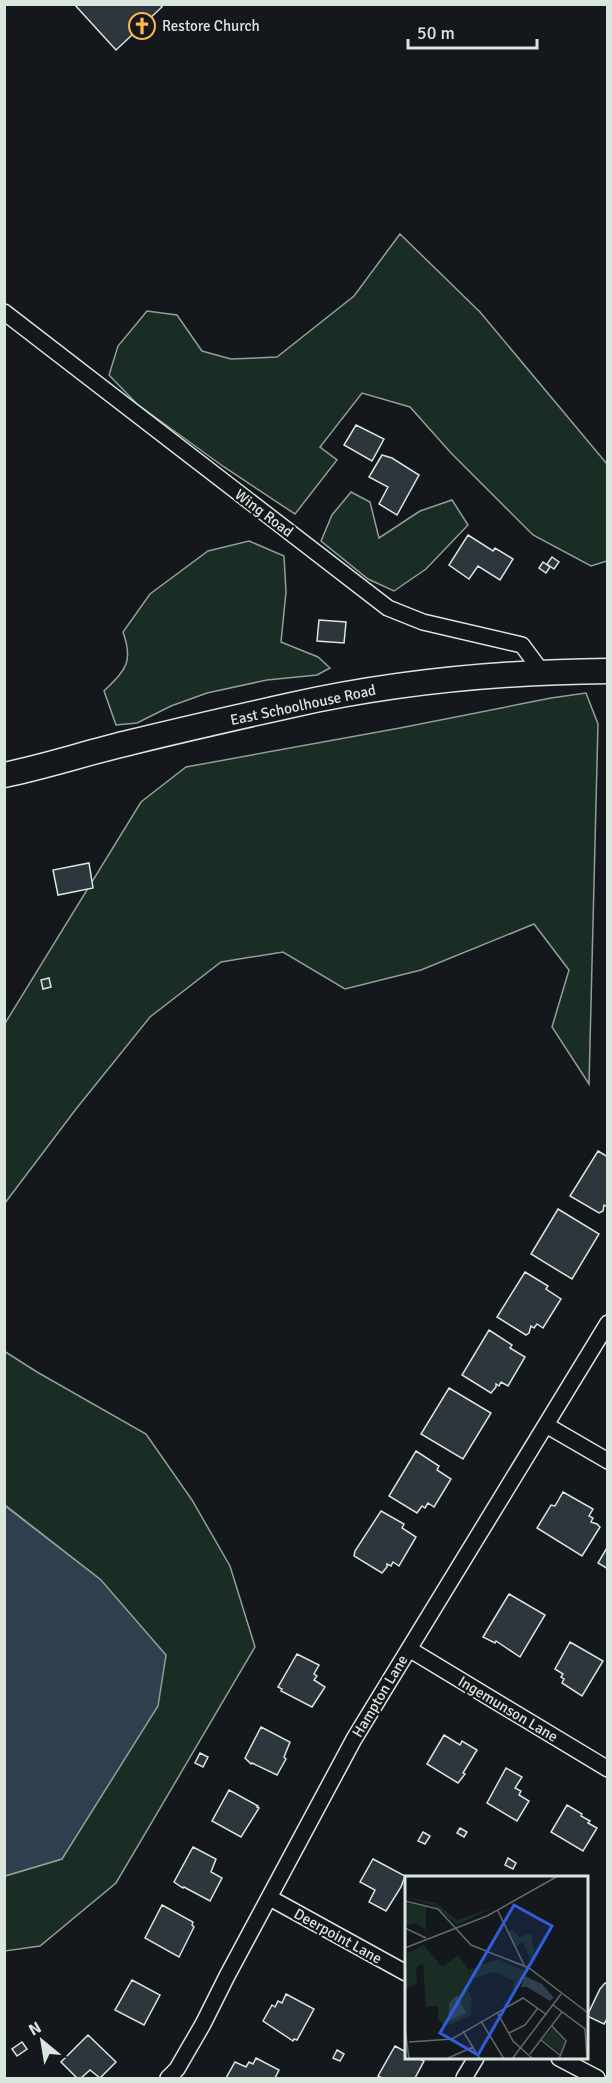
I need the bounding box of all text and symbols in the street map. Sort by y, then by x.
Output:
church icon: Restore Church [127,11,157,41]
scale bar [408,12,537,50]
place label: Restore Church [162,17,260,35]
text: 50 m [417,22,455,44]
street label: Wing Road [231,485,297,541]
street label: East Schoolhouse Road [229,681,377,729]
street label: Hampton Lane [348,1652,412,1740]
street label: Ingemunson Lane [455,1672,561,1746]
inset map [405,1876,588,2059]
street label: Deerpoint Lane [291,1904,385,1968]
north arrow [12,2011,72,2071]
text: N [25,2017,45,2040]

